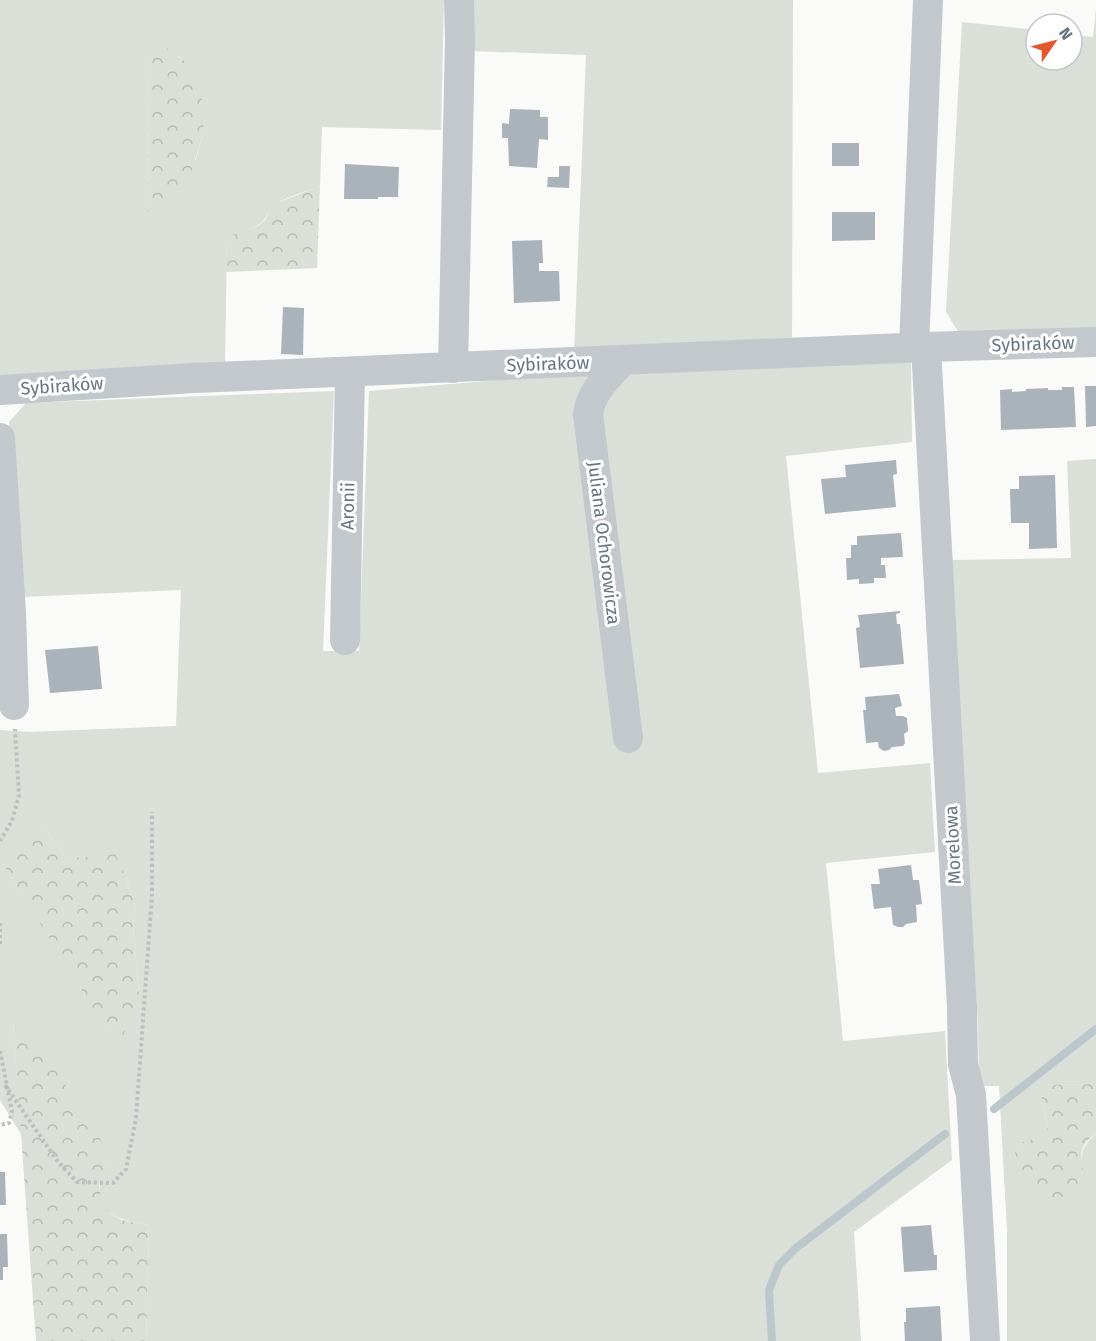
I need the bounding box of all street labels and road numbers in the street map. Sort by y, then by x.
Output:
street label: Sybiraków [991,332,1075,356]
street label: Sybiraków [506,352,590,376]
street label: Sybiraków [20,372,104,400]
street label: Juliana Ochorowicza [583,460,625,626]
street label: Aronii [337,482,359,530]
street label: Morelowa [940,805,966,885]

